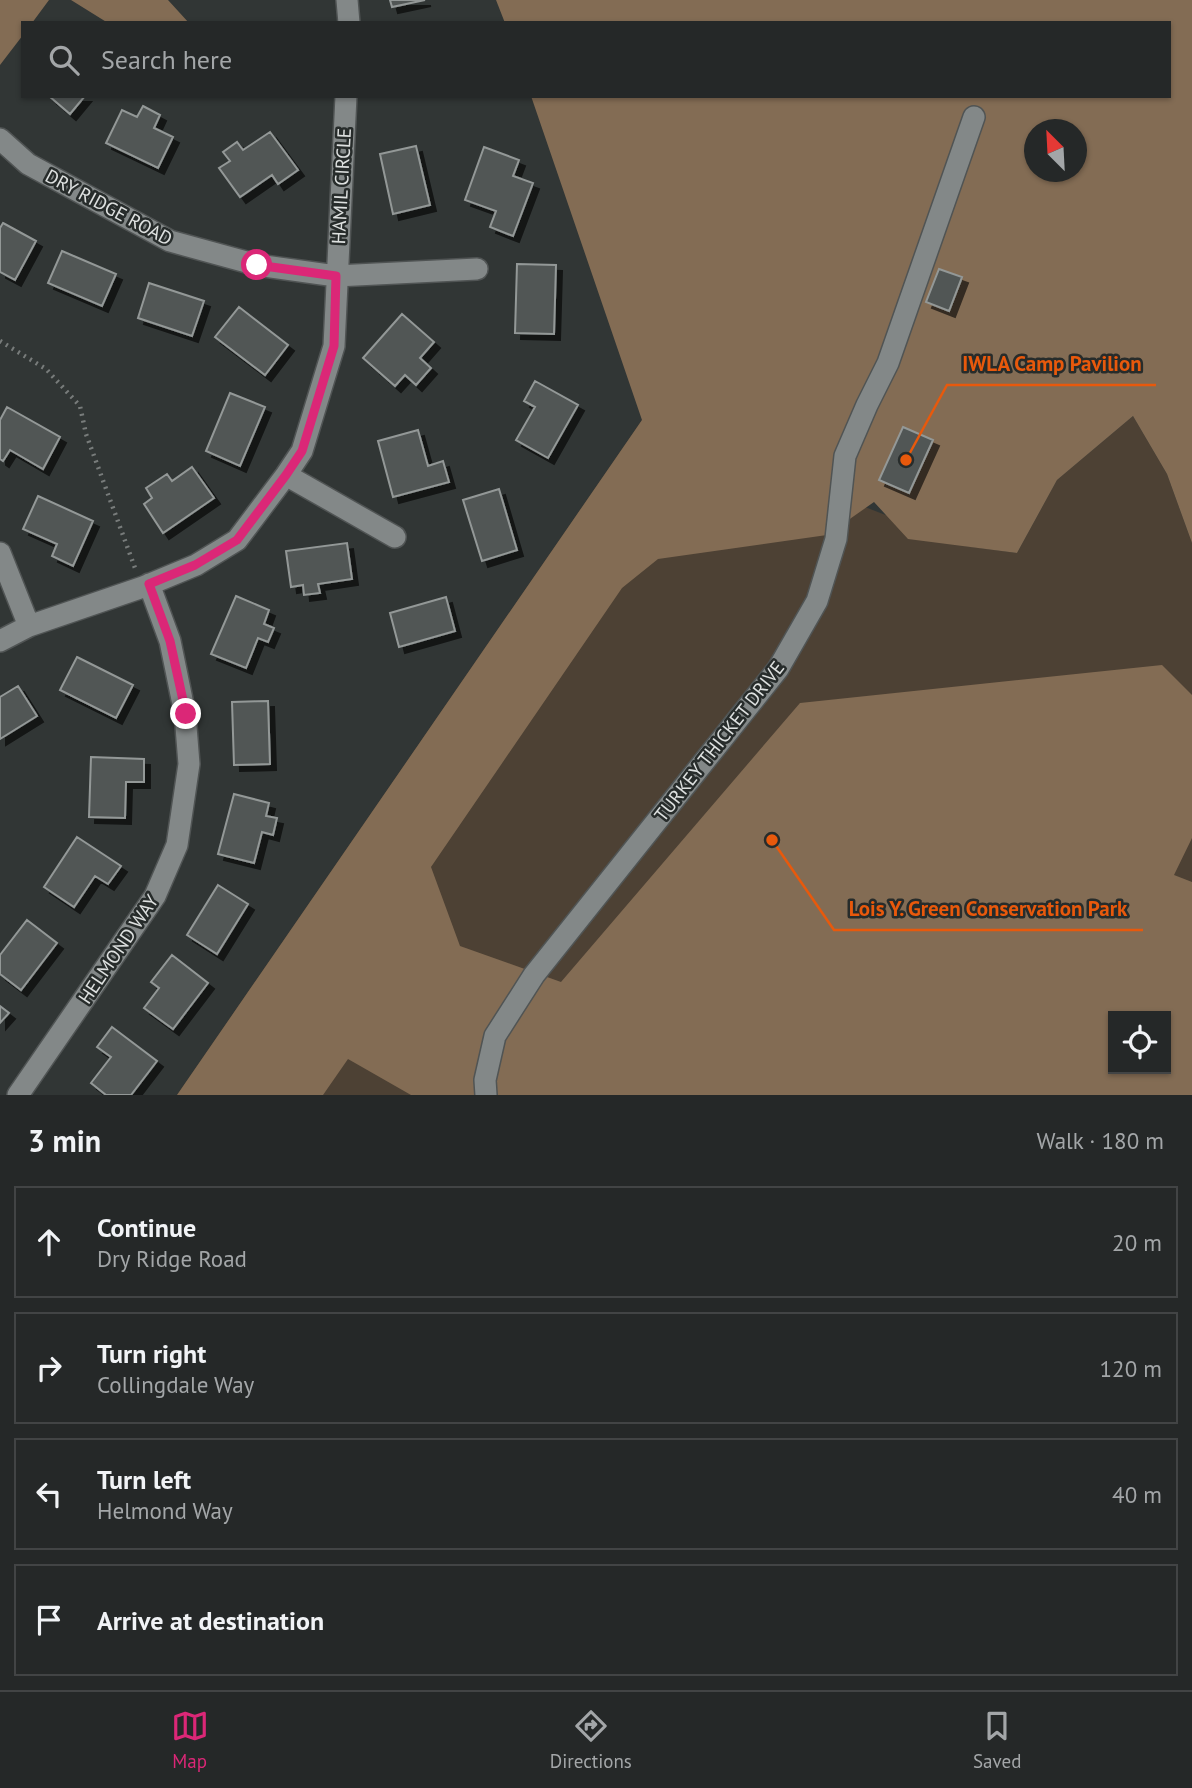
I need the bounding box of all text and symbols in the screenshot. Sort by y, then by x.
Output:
search box [21,21,1171,98]
icon: search [45,41,83,79]
text: Search here [101,43,232,76]
north arrow [1024,119,1087,182]
street label: HAMIL CIRCLE [326,127,356,245]
street label: DRY RIDGE ROAD [41,163,177,251]
route start [241,249,272,280]
callout: IWLA Camp Pavilion [947,343,1156,385]
text: IWLA Camp Pavilion [962,350,1142,377]
street label: TURKEY THICKET DRIVE [649,656,789,826]
route end [170,698,201,729]
callout: Lois Y. Green Conservation Park [834,888,1143,930]
street label: HELMOND WAY [73,890,163,1008]
text: Lois Y. Green Conservation Park [849,895,1128,922]
map controls [1108,1011,1171,1074]
button: locate [1108,1011,1171,1074]
text: 3 min [28,1121,101,1160]
text: Walk · 180 m [1037,1126,1164,1155]
text: Continue [97,1211,196,1244]
icon: ahead [30,1223,68,1261]
text: 20 m [1112,1228,1162,1257]
text: Dry Ridge Road [97,1244,247,1273]
text: Turn right [97,1337,206,1370]
icon: right [30,1349,68,1387]
text: 120 m [1100,1354,1162,1383]
text: Collingdale Way [97,1370,254,1399]
text: Turn left [97,1463,191,1496]
icon: left [30,1475,68,1513]
text: 40 m [1112,1480,1162,1509]
text: Helmond Way [97,1496,233,1525]
icon: arrive [30,1601,68,1639]
text: Arrive at destination [97,1604,324,1637]
tab: Map [171,1707,209,1773]
tab: Directions [550,1707,632,1773]
tab: Saved [973,1707,1021,1773]

